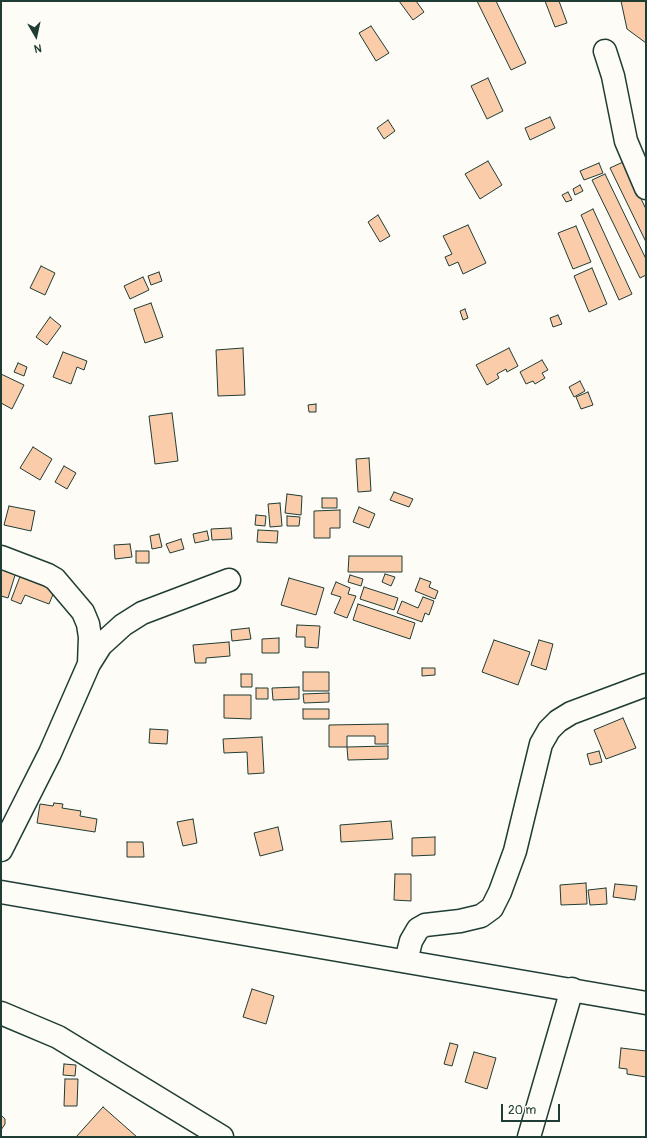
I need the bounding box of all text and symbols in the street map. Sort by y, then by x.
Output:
north arrow [16,16,56,56]
text: N [33,41,43,55]
scale bar [503,1096,562,1122]
text: 20 m [508,1103,536,1118]

